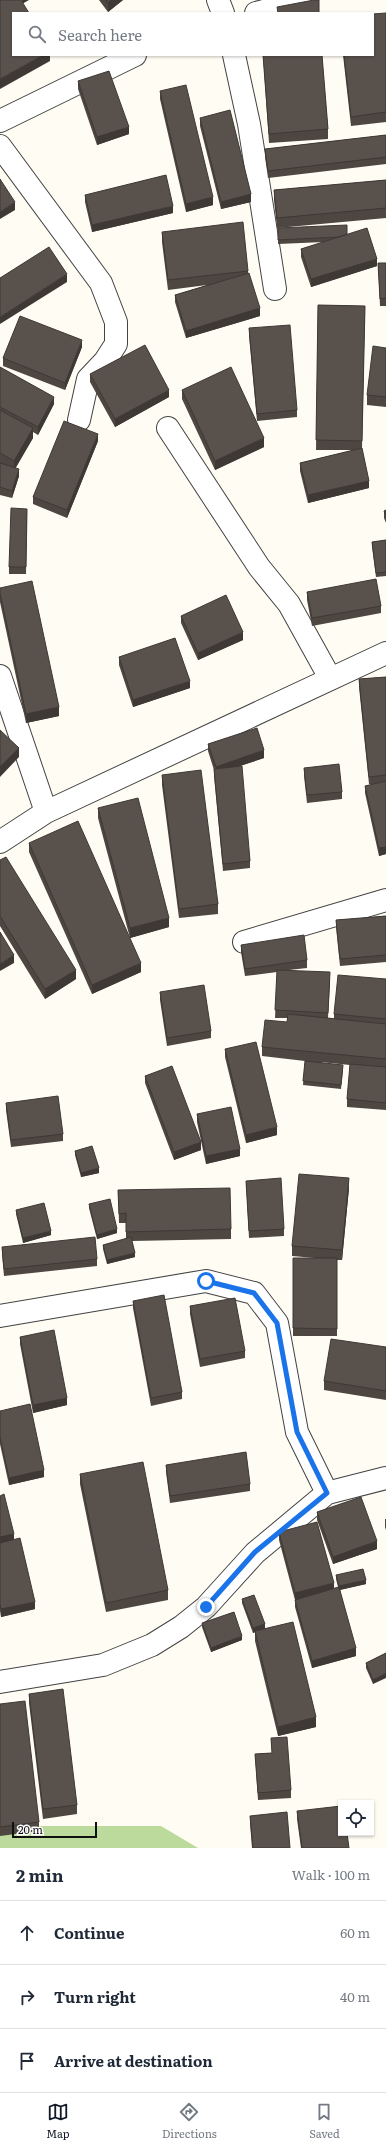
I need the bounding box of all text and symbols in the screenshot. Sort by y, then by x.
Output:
search box [12,12,374,56]
icon: search [26,23,48,45]
text: Search here [58,23,142,46]
route start [197,1272,215,1290]
route end [197,1598,215,1616]
map controls [338,1800,374,1836]
button: locate [338,1800,374,1836]
scale bar [12,1820,97,1839]
text: 20 m [18,1821,43,1837]
text: 2 min [16,1862,64,1887]
text: Walk · 100 m [292,1865,370,1884]
text: Continue [54,1921,124,1944]
icon: ahead [16,1922,38,1944]
text: 60 m [340,1923,370,1942]
text: Turn right [54,1985,136,2008]
icon: right [16,1986,38,2008]
text: 40 m [340,1987,370,2006]
text: Arrive at destination [54,2049,213,2072]
icon: arrive [16,2050,38,2072]
tab: Map [46,2101,70,2141]
tab: Directions [162,2101,217,2141]
tab: Saved [309,2101,340,2141]

